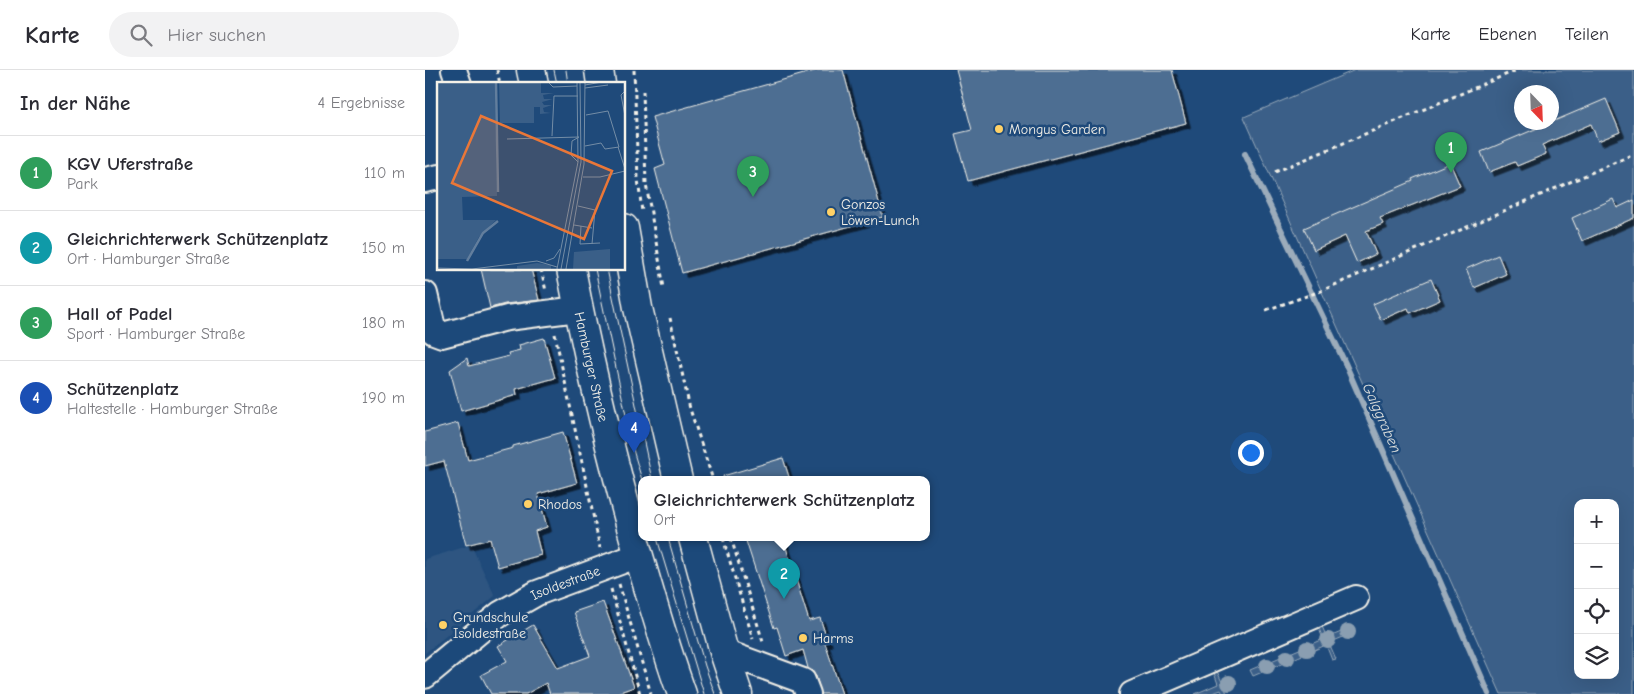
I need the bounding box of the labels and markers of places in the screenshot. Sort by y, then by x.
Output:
place label: Mongus Garden [1009,121,1106,138]
marker: Mongus Garden [993,123,1005,135]
pin: 1 [1435,132,1467,173]
pin: 3 [737,156,769,197]
place label: Gonzos Löwen-Lunch [841,196,920,229]
marker: Gonzos Löwen-Lunch [825,206,837,218]
pin: 4 [618,412,650,453]
place label: Rhodos [538,496,582,513]
marker: Rhodos [522,498,534,510]
pin: 2 [768,558,800,599]
place label: Grundschule Isoldestraße [453,609,528,642]
marker: Grundschule Isoldestraße [437,619,449,631]
place label: Harms [813,630,853,647]
marker: Harms [797,632,809,644]

